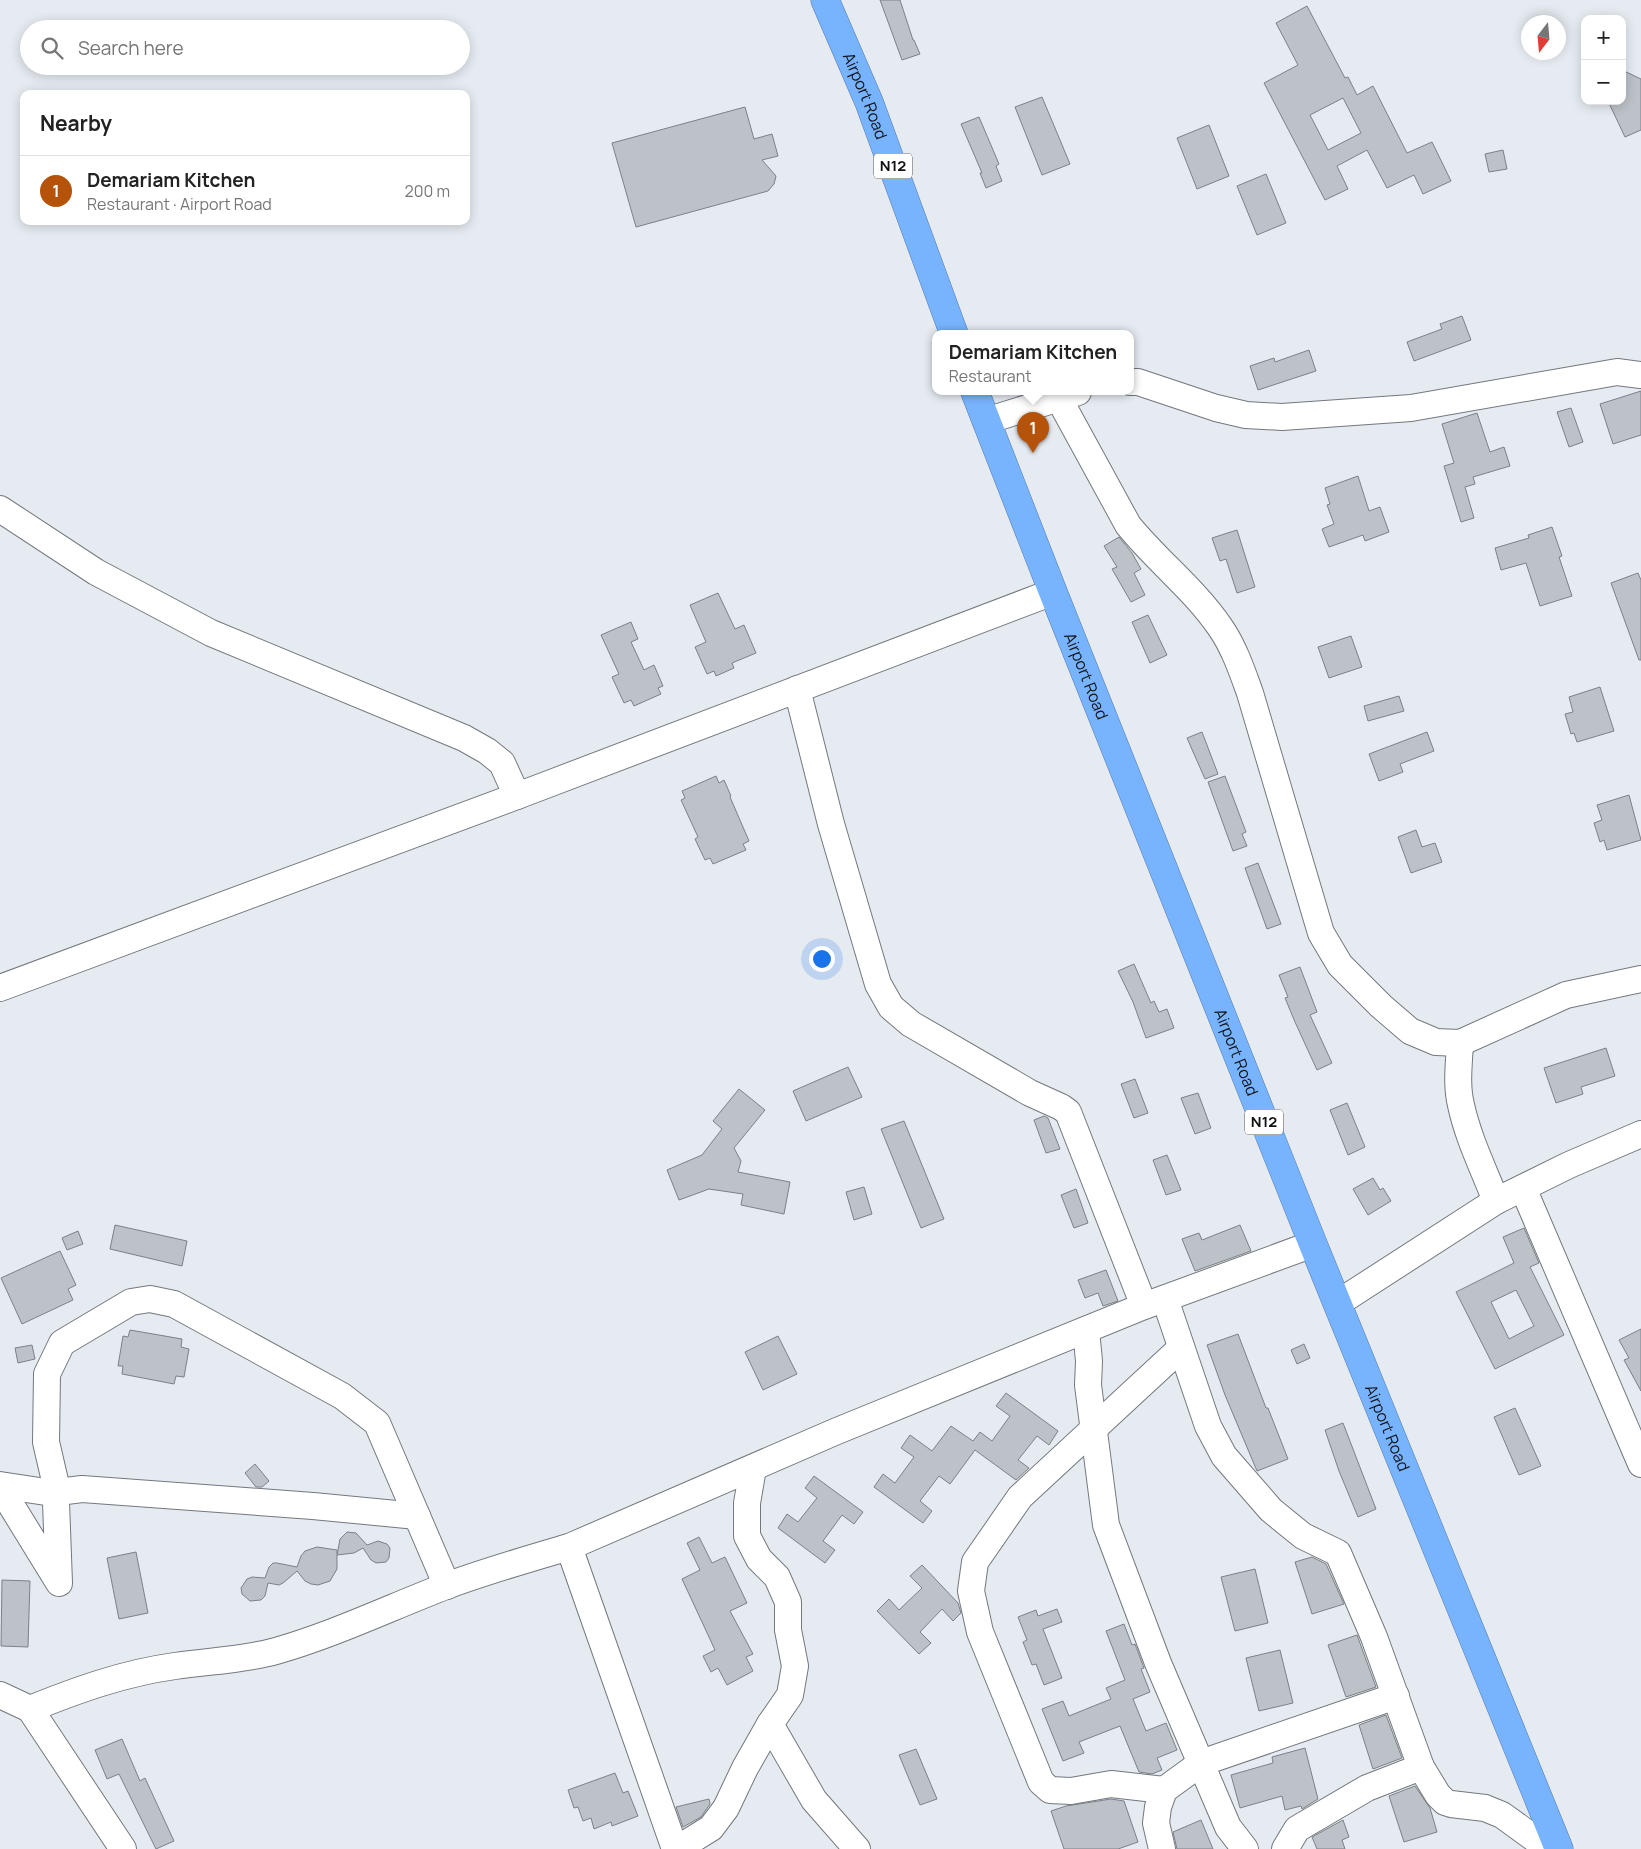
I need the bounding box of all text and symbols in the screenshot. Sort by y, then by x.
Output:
north arrow [1521,15,1566,60]
map controls [1581,15,1626,105]
button: + [1581,15,1626,60]
search box [20,20,470,75]
icon: search [38,34,66,62]
text: Search here [78,35,184,61]
street label: Airport Road [838,49,893,142]
button: − [1581,60,1626,105]
text: Nearby [40,109,112,137]
road number: N12 [874,154,912,178]
text: Demariam Kitchen [87,167,255,193]
text: 1 [52,180,60,202]
text: 200 m [405,180,450,202]
text: Restaurant · Airport Road [87,193,272,215]
popup [932,330,1134,395]
text: Demariam Kitchen [949,339,1117,365]
text: Restaurant [949,365,1032,387]
pin: 1 [1017,412,1049,453]
street label: Airport Road [1059,629,1114,723]
your location [809,946,835,972]
street label: Airport Road [1209,1005,1264,1099]
road number: N12 [1245,1110,1283,1134]
street label: Airport Road [1360,1381,1415,1475]

